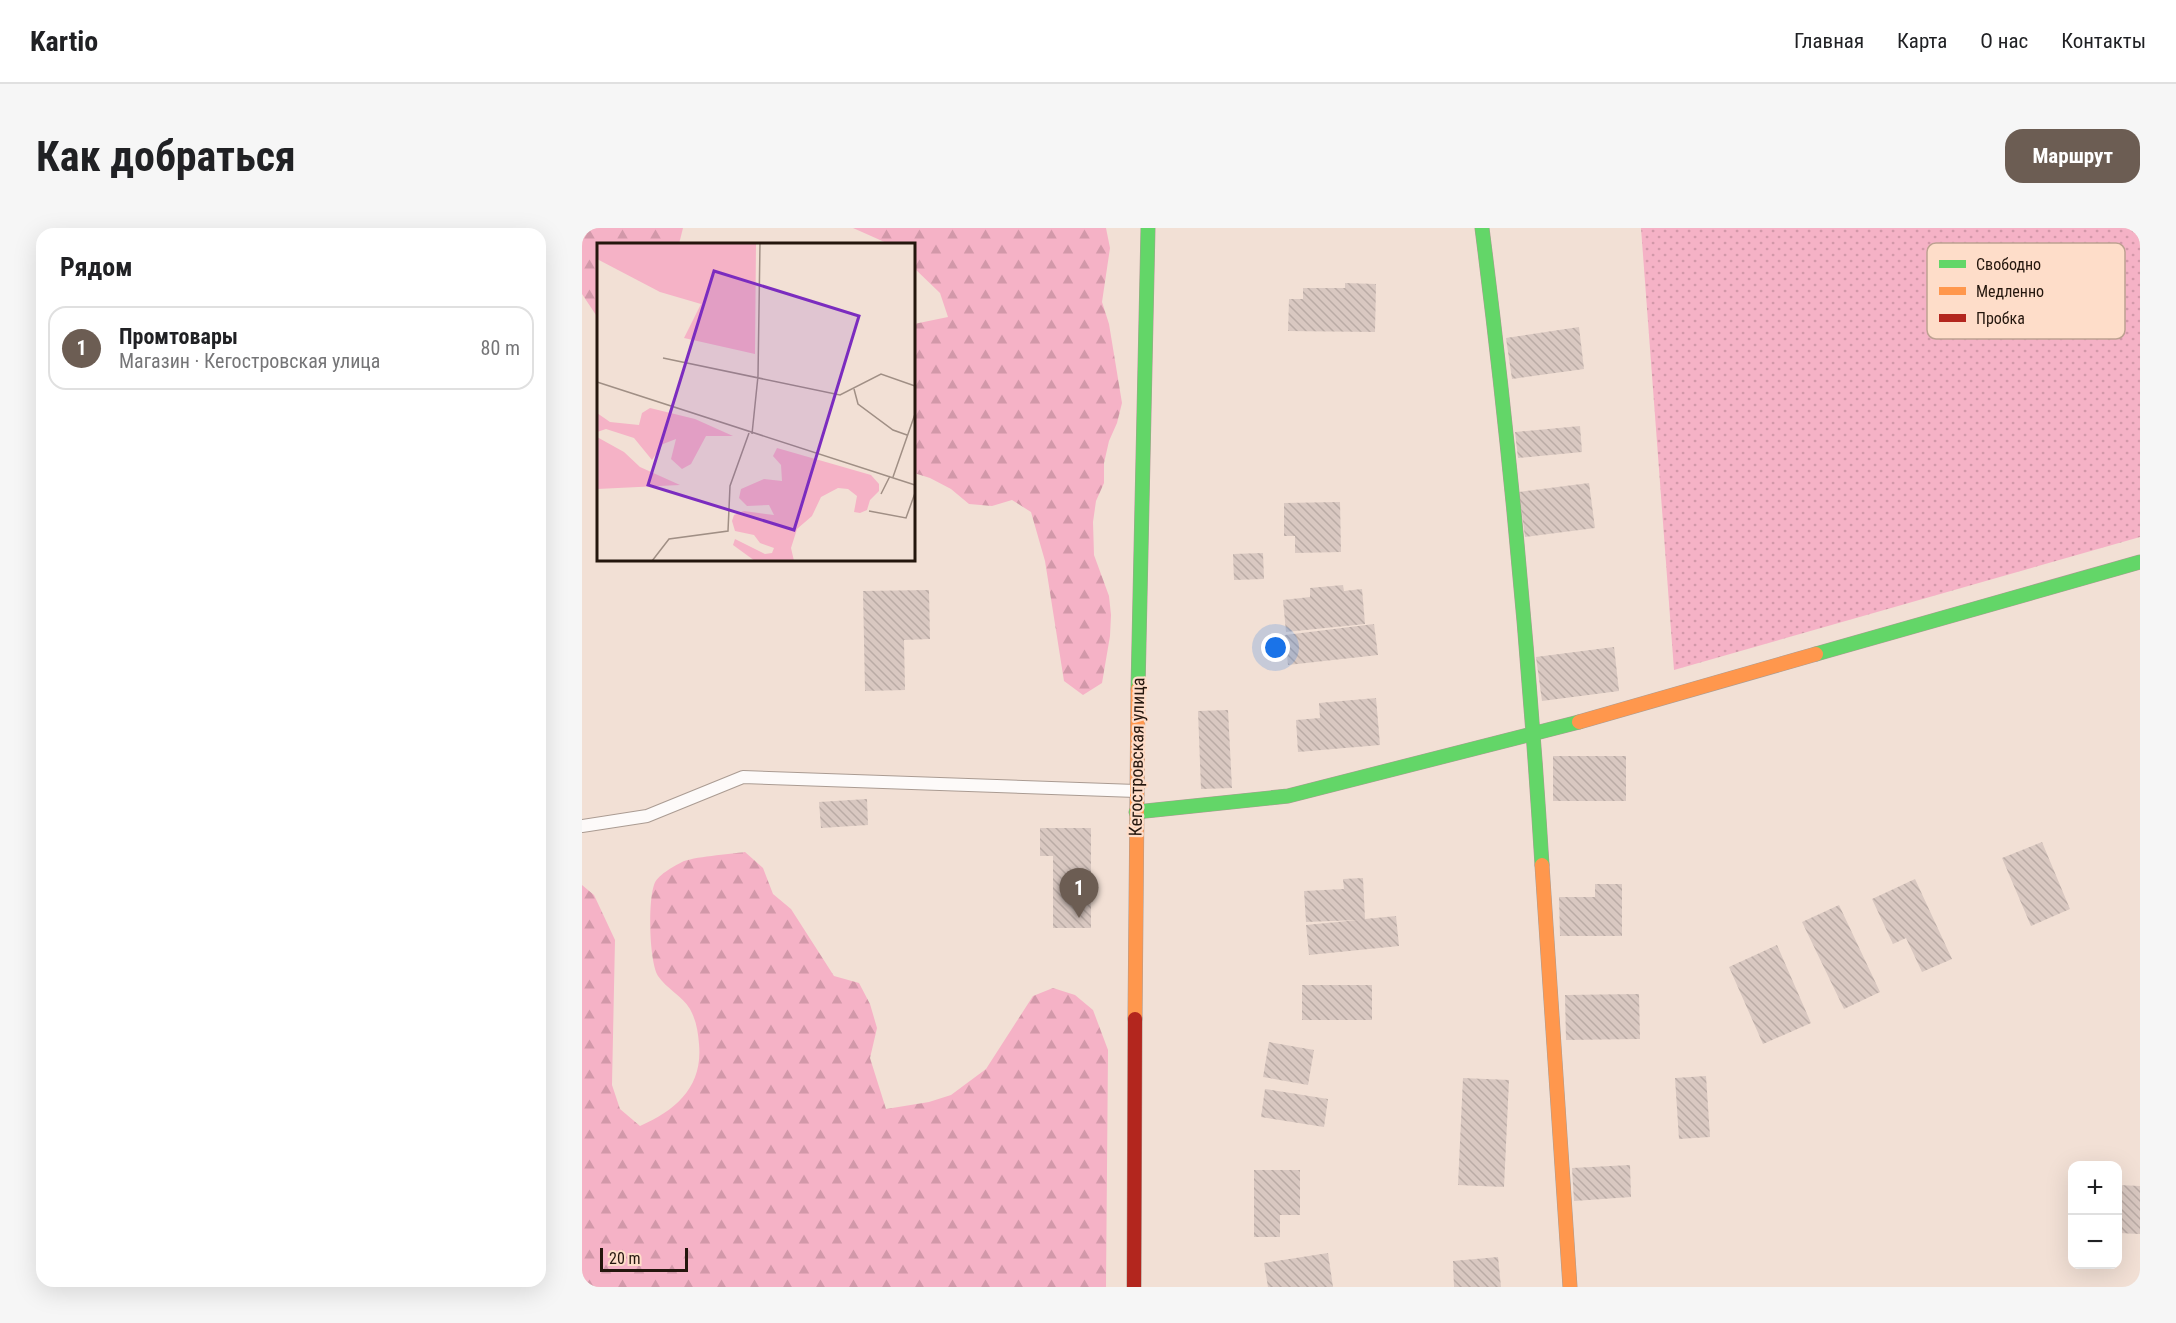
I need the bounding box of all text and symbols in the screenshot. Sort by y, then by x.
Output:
text: Kartio [30,25,98,58]
text: Главная [1794,29,1864,53]
text: Карта [1897,29,1947,53]
text: О нас [1980,29,2028,53]
text: Контакты [2061,29,2146,53]
button: Маршрут [2005,129,2140,183]
text: Как добраться [36,132,296,181]
inset map [597,243,915,561]
legend [1927,243,2125,339]
text: Рядом [60,252,132,282]
text: Свободно [1976,255,2041,274]
text: Медленно [1976,282,2044,301]
text: Пробка [1976,309,2025,328]
text: Промтовары [119,324,238,349]
text: 1 [76,336,87,360]
text: 80 m [481,336,520,360]
text: Магазин · Кегостровская улица [119,349,380,373]
your location [1261,633,1290,662]
street label: Кегостровская улица [1125,677,1148,837]
pin: 1 [1060,868,1098,918]
map controls [2068,1161,2122,1269]
button: + [2068,1161,2122,1215]
button: − [2068,1215,2122,1269]
scale bar [600,1245,688,1272]
text: 20 m [609,1249,641,1268]

